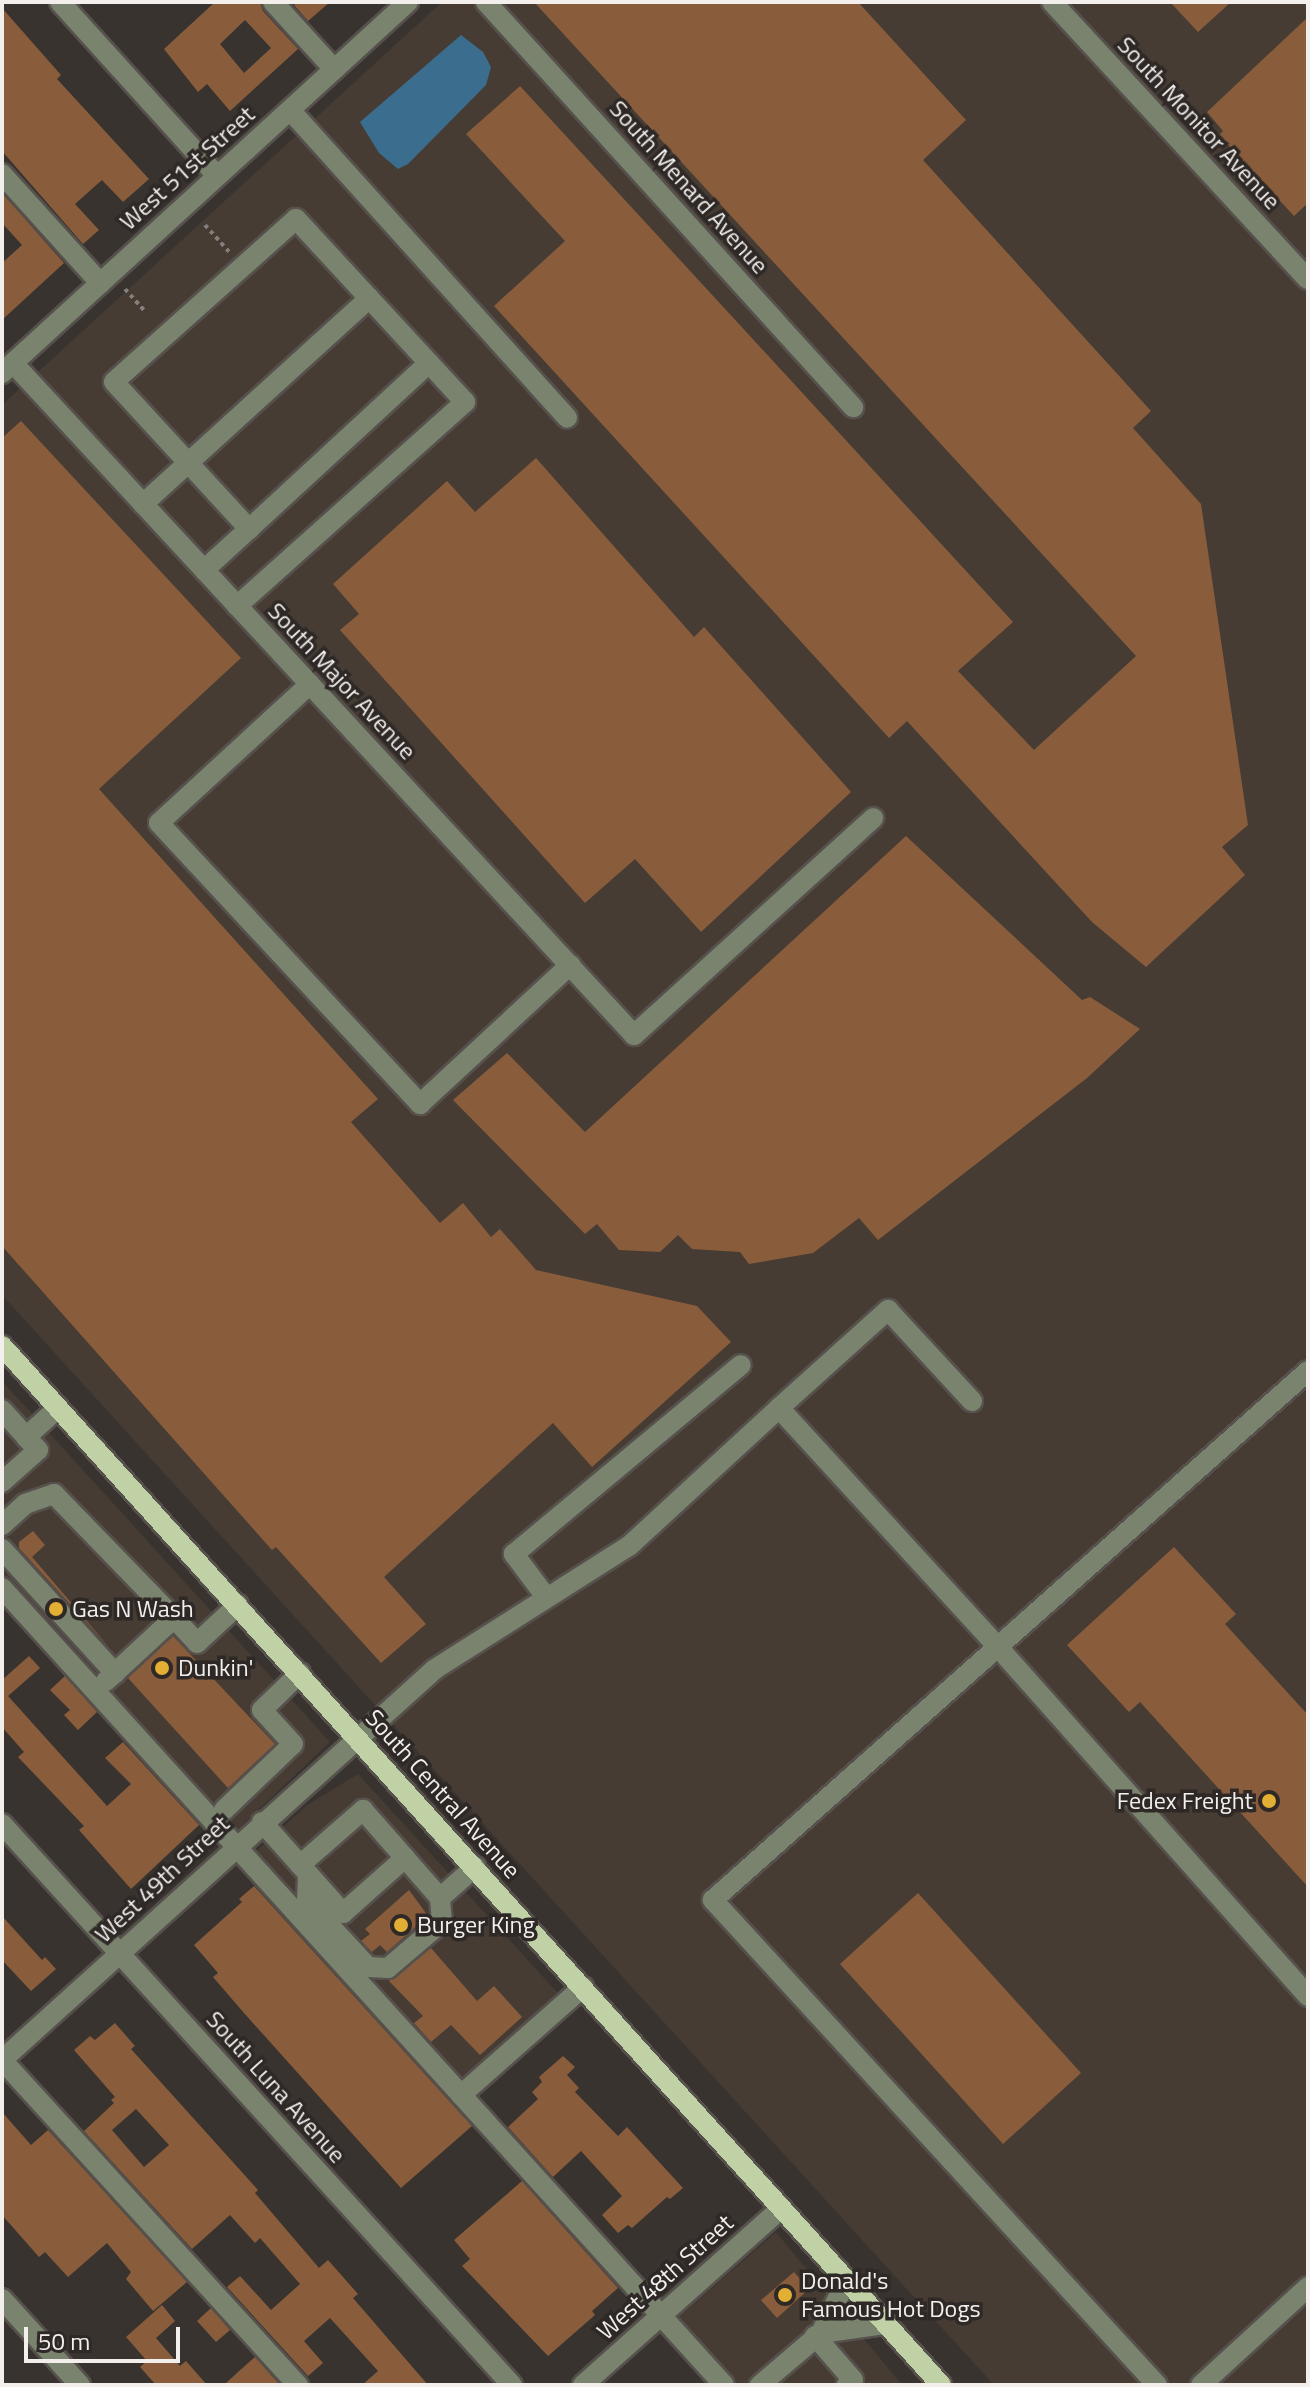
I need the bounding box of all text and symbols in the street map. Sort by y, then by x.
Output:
street label: South Monitor Avenue [1112,31,1286,215]
street label: South Menard Avenue [604,94,774,280]
street label: West 51st Street [114,100,260,236]
street label: South Major Avenue [262,597,422,765]
place label: Gas N Wash [72,1595,194,1623]
marker: Gas N Wash [47,1600,65,1618]
place label: Dunkin' [178,1654,253,1682]
marker: Dunkin' [153,1659,171,1677]
street label: South Central Avenue [360,1704,526,1884]
place label: Fedex Freight [1117,1787,1253,1815]
marker: Fedex Freight [1260,1792,1278,1810]
street label: West 49th Street [89,1809,235,1949]
place label: Burger King [417,1911,535,1939]
marker: Burger King [392,1916,410,1934]
street label: South Luna Avenue [200,2005,352,2169]
street label: West 48th Street [591,2208,739,2346]
place label: Donald's Famous Hot Dogs [801,2267,981,2323]
marker: Donald's Famous Hot Dogs [776,2286,794,2304]
scale bar [28,2311,184,2361]
text: 50 m [38,2323,90,2359]

